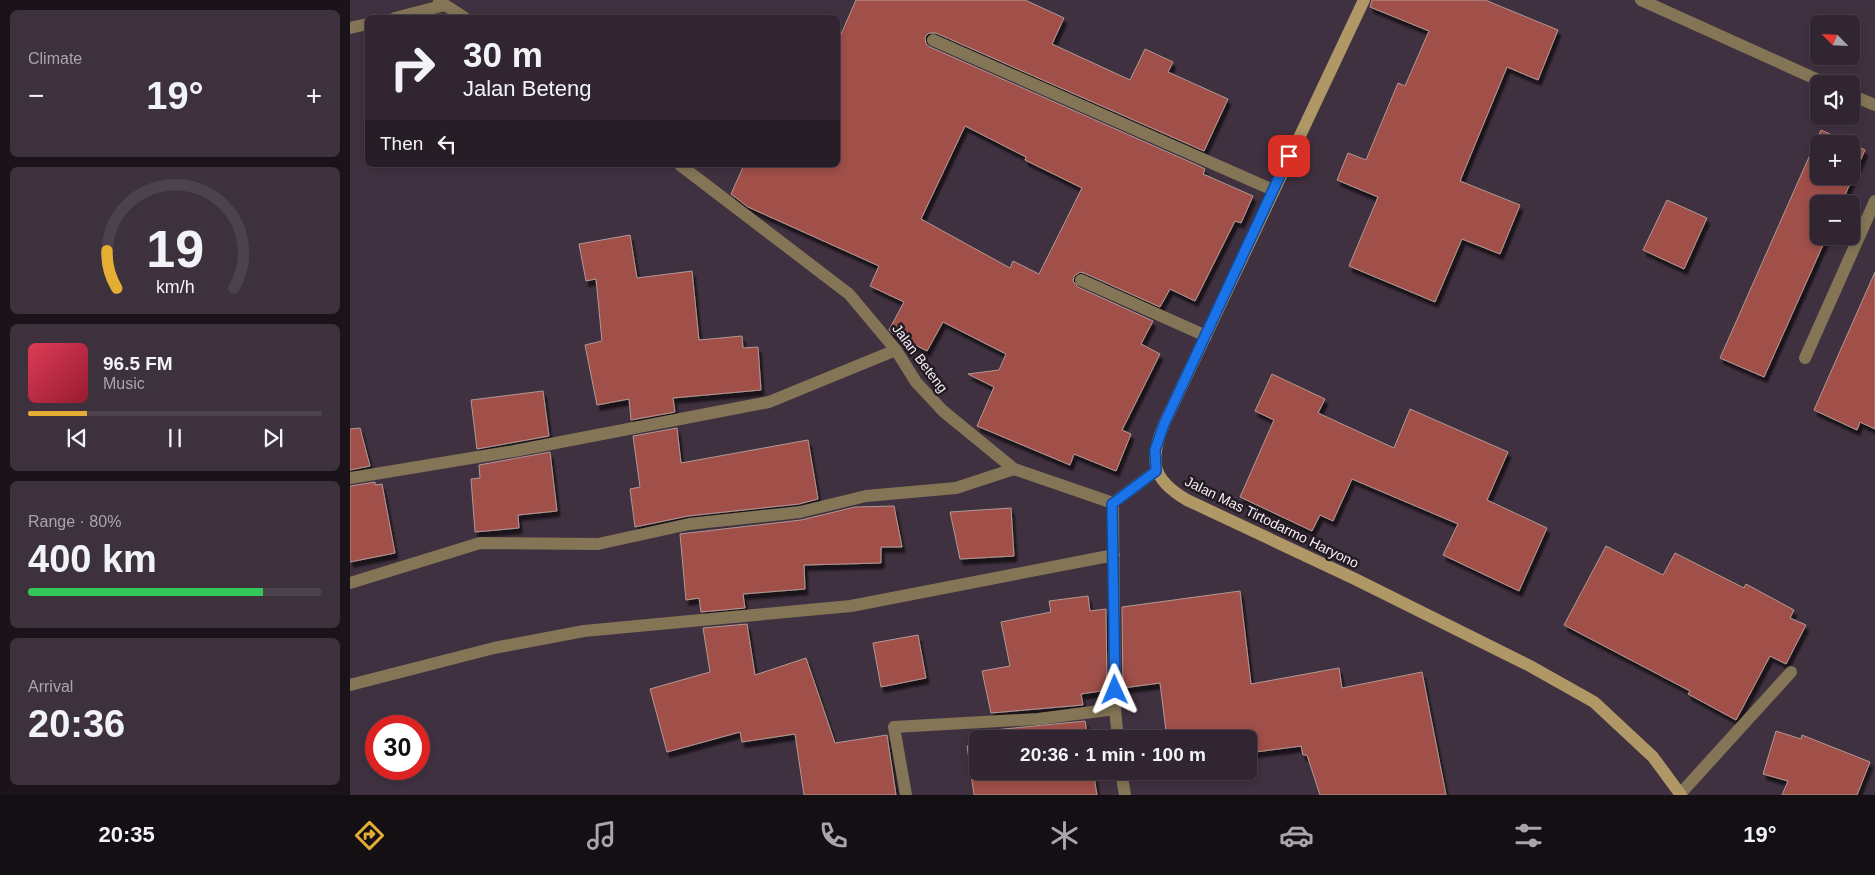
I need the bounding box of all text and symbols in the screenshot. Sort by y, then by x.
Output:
north arrow [1810,15,1860,65]
map controls [1810,15,1860,245]
icon: right [380,35,445,100]
text: 30 m [463,35,543,74]
text: Climate [28,50,82,67]
text: 19° [146,75,204,117]
button: sound [1810,75,1860,125]
text: Jalan Beteng [463,76,591,101]
text: − [28,80,44,111]
text: + [306,80,322,111]
icon: left [433,130,461,158]
text: Then [380,133,423,154]
pin [1268,135,1310,177]
button: + [1810,135,1860,185]
icon: arrive [1275,142,1303,170]
button: − [1810,195,1860,245]
text: 19 [146,220,204,278]
text: km/h [156,277,194,297]
street label: Jalan Beteng [889,321,951,395]
text: 96.5 FM [103,353,173,374]
text: Music [103,375,145,392]
icon: previous [63,424,91,452]
icon: pause [161,424,189,452]
icon: next [259,424,287,452]
street label: Jalan Mas Tirtodarmo Haryono [1182,473,1362,571]
text: Range · 80% [28,513,121,530]
text: 400 km [28,538,157,580]
position arrow [1088,663,1140,715]
text: Arrival [28,678,73,695]
text: 20:36 [28,703,125,745]
speed limit sign: 30 [365,715,430,780]
text: 20:36 · 1 min · 100 m [1020,744,1206,765]
icon: directions [352,818,387,853]
icon: music [584,818,619,853]
icon: phone [816,818,851,853]
icon: climate [1047,818,1082,853]
icon: car [1279,818,1314,853]
icon: filters [1511,818,1546,853]
text: 20:35 [98,822,155,847]
text: 19° [1743,822,1776,847]

